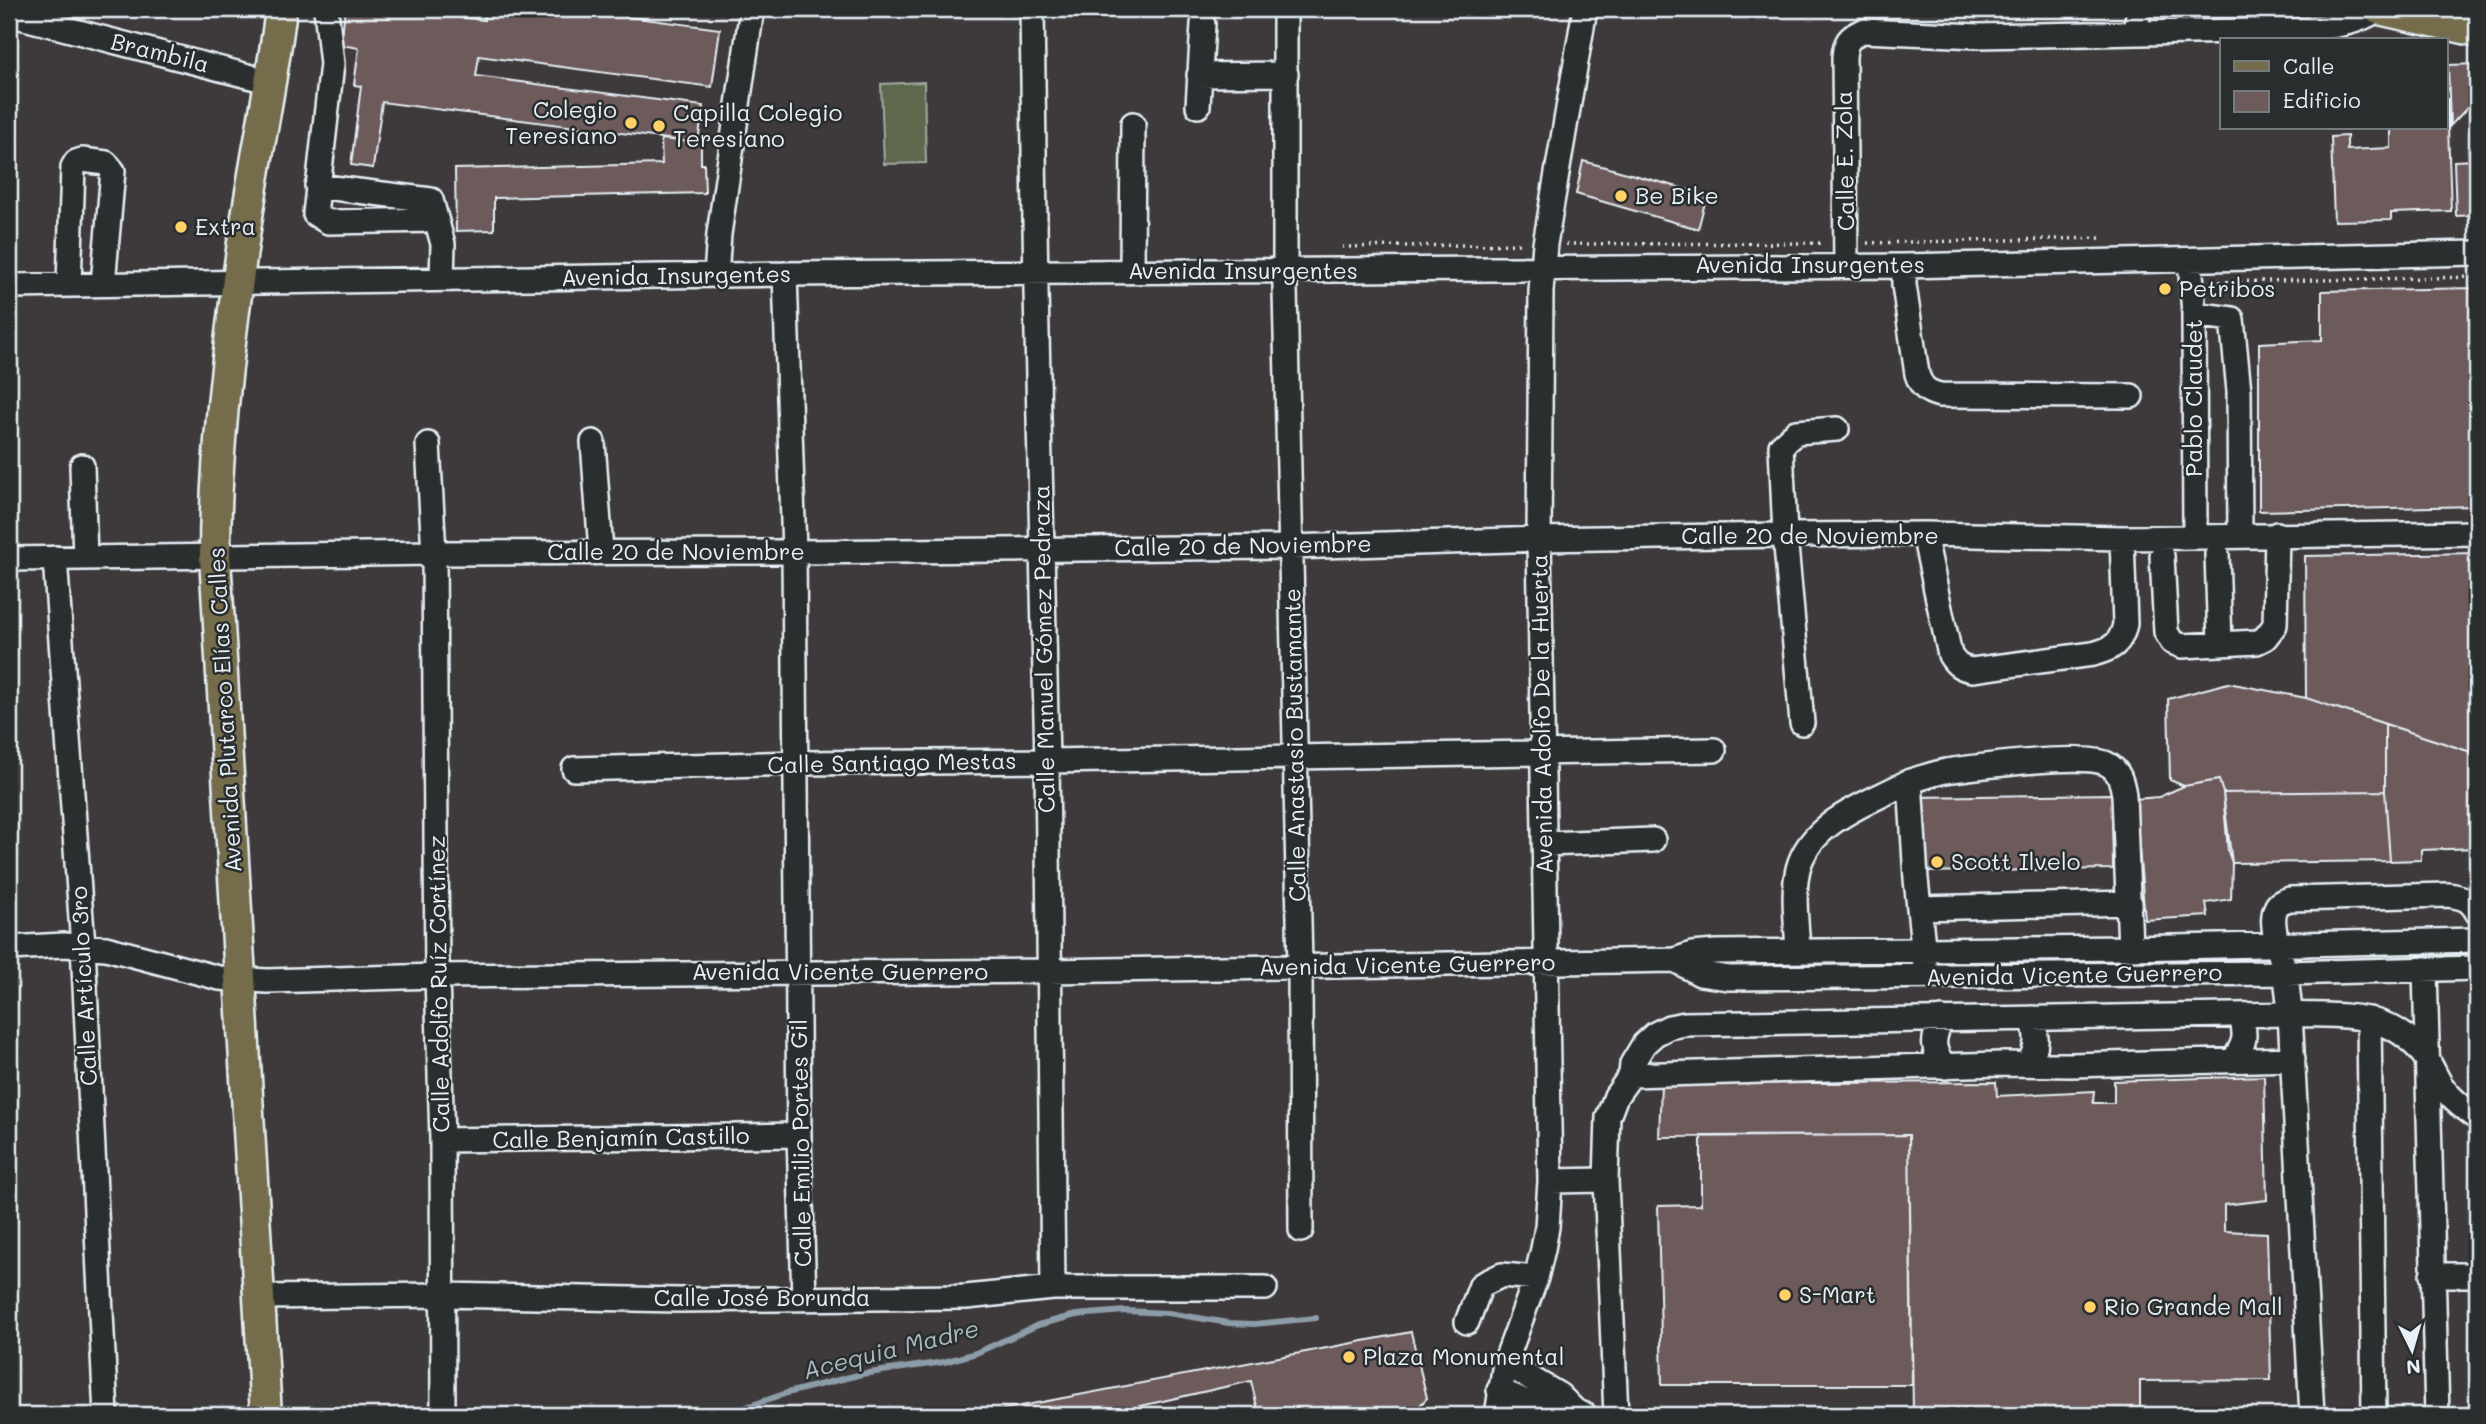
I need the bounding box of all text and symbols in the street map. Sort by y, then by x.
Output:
street label: Brambila [108,25,213,79]
legend [2220,38,2448,130]
text: Calle [2283,52,2335,79]
text: Edificio [2283,86,2361,113]
street label: Calle E. Zola [1828,91,1860,232]
place label: Colegio Teresiano [505,94,617,150]
place label: Capilla Colegio Teresiano [673,97,842,153]
marker: Colegio Teresiano [623,115,639,131]
marker: Capilla Colegio Teresiano [651,118,667,134]
place label: Be Bike [1635,180,1719,210]
marker: Be Bike [1613,188,1629,204]
place label: Extra [195,211,256,241]
marker: Extra [173,219,189,235]
street label: Avenida Insurgentes [1695,249,1925,279]
street label: Avenida Insurgentes [1128,255,1358,285]
street label: Avenida Insurgentes [561,258,791,292]
place label: Petribos [2179,273,2275,303]
marker: Petribos [2157,281,2173,297]
street label: Pablo Claudet [2178,319,2208,477]
street label: Calle Manuel Gómez Pedraza [1025,485,1061,814]
street label: Calle 20 de Noviembre [1681,520,1939,550]
street label: Calle 20 de Noviembre [1114,528,1372,562]
street label: Calle 20 de Noviembre [547,536,805,566]
street label: Avenida Plutarco Elías Calles [200,547,248,873]
street label: Avenida Adolfo De la Huerta [1523,554,1559,874]
street label: Calle Anastasio Bustamante [1276,588,1312,902]
street label: Calle Santiago Mestas [767,745,1017,779]
street label: Calle Adolfo Ruíz Cortínez [420,835,456,1133]
place label: Scott Ilvelo [1951,846,2080,876]
marker: Scott Ilvelo [1929,854,1945,870]
street label: Calle Artículo 3ro [63,885,103,1087]
street label: Avenida Vicente Guerrero [1258,946,1555,982]
street label: Avenida Vicente Guerrero [692,956,988,986]
street label: Avenida Vicente Guerrero [1925,956,2222,992]
street label: Calle Emilio Portes Gil [783,1019,817,1267]
street label: Calle Benjamín Castillo [492,1120,750,1154]
place label: S-Mart [1799,1279,1876,1309]
street label: Calle José Borunda [654,1282,870,1312]
marker: S-Mart [1777,1287,1793,1303]
place label: Rio Grande Mall [2104,1291,2283,1321]
marker: Rio Grande Mall [2082,1299,2098,1315]
water label: Acequia Madre [799,1312,982,1385]
north arrow [2378,1316,2448,1386]
place label: Plaza Monumental [1363,1341,1564,1371]
marker: Plaza Monumental [1341,1349,1357,1365]
text: N [2405,1354,2422,1381]

